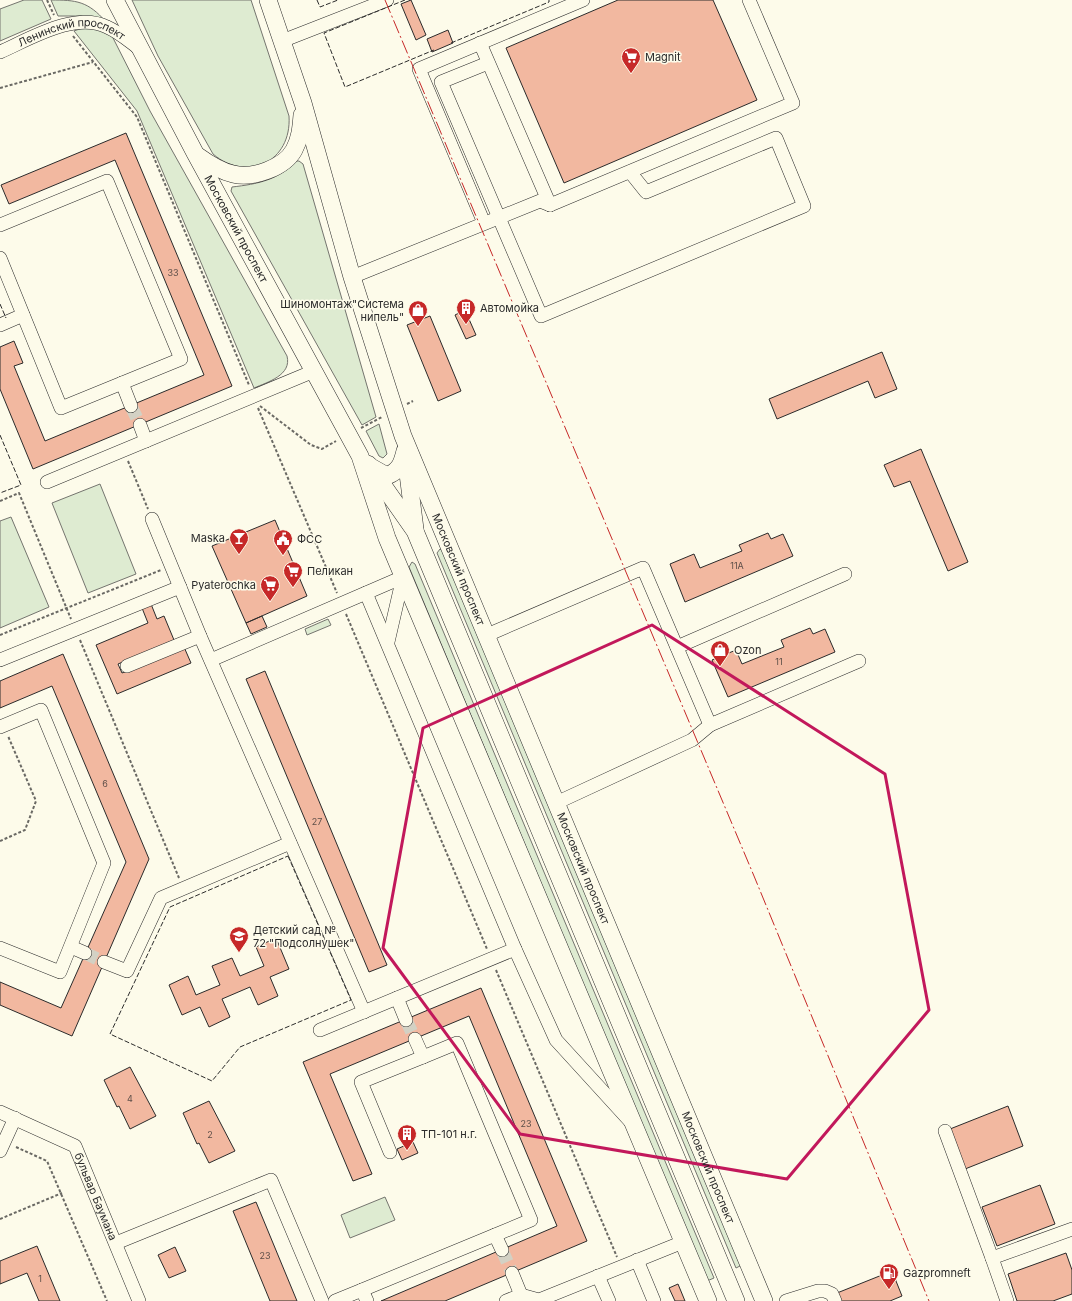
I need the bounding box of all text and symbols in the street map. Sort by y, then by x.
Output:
street label: Ленинский проспект [16,15,129,50]
supermarket icon: Magnit [620,46,642,74]
place label: Magnit [645,50,681,64]
street label: Московский проспект [201,173,272,286]
house number: 33 [167,267,179,278]
place label: Шиномонтаж"Система нипель" [280,297,404,324]
building icon: Автомойка [455,297,477,325]
shop icon: Шиномонтаж"Система нипель" [407,299,429,327]
place label: Автомойка [480,301,539,315]
street label: Московский проспект [429,511,489,628]
bar icon: Maska [228,527,250,555]
public building icon: ФСС [272,528,294,556]
place label: Maska [191,531,225,545]
place label: ФСС [297,532,322,546]
supermarket icon: Пеликан [282,560,304,588]
house number: 11А [730,560,744,571]
place label: Пеликан [307,564,353,578]
supermarket icon: Pyaterochka [259,574,281,602]
place label: Pyaterochka [191,578,256,592]
shop icon: Ozon [709,639,731,667]
place label: Ozon [734,643,761,657]
house number: 11 [775,656,783,667]
house number: 6 [102,778,108,789]
street label: Московский проспект [554,810,613,927]
house number: 27 [312,816,322,827]
place label: Детский сад № 72 "Подсолнушек" [253,923,354,950]
school or university icon: Детский сад № 72 "Подсолнушек" [228,925,250,953]
house number: 4 [127,1093,133,1104]
street label: Московский проспект [679,1109,738,1226]
house number: 23 [520,1118,532,1129]
building icon: ТП-101 н.г. [396,1123,418,1151]
place label: ТП-101 н.г. [421,1127,477,1141]
house number: 2 [207,1129,213,1140]
street label: бульвар Баумана [72,1151,120,1242]
house number: 23 [259,1250,271,1261]
fuel station icon: Gazpromneft [878,1262,900,1290]
place label: Gazpromneft [903,1266,971,1280]
house number: 1 [38,1273,42,1284]

